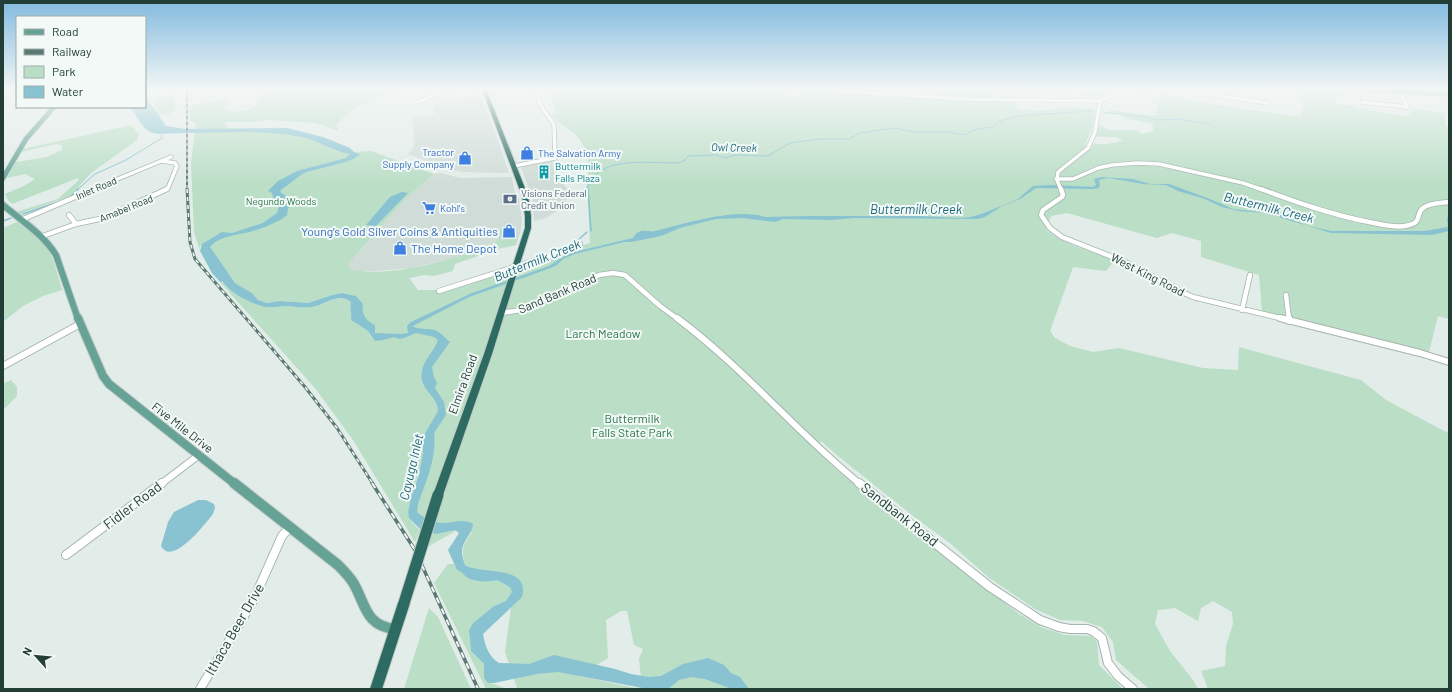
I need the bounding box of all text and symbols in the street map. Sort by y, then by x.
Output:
legend [16,16,146,108]
text: Road [52,24,79,38]
text: Railway [52,44,92,58]
text: Park [52,64,76,78]
text: Water [52,84,84,98]
water label: Owl Creek [711,140,758,154]
shop icon: The Salvation Army [519,145,535,161]
place label: Tractor Supply Company [383,146,454,170]
place label: The Salvation Army [538,147,621,159]
shop icon: Tractor Supply Company [457,150,473,166]
place label: Buttermilk Falls Plaza [555,160,601,184]
building icon: Buttermilk Falls Plaza [536,164,552,180]
street label: Inlet Road [74,174,118,202]
place label: Visions Federal Credit Union [521,187,587,211]
water label: Buttermilk Creek [1222,188,1316,226]
bank icon: Visions Federal Credit Union [502,191,518,207]
street label: Amabel Road [98,192,154,224]
park label: Negundo Woods [246,195,316,207]
supermarket icon: Kohl's [421,200,437,216]
water label: Buttermilk Creek [870,201,963,217]
place label: Kohl's [440,202,465,214]
shop icon: Young’s Gold Silver Coins & Antiquities [501,223,517,239]
place label: Young’s Gold Silver Coins & Antiquities [301,224,498,238]
water label: Buttermilk Creek [491,235,583,285]
shop icon: The Home Depot [392,240,408,256]
place label: The Home Depot [411,241,497,255]
street label: West King Road [1109,249,1187,299]
street label: Sand Bank Road [516,270,598,316]
park label: Larch Meadow [566,326,641,340]
street label: Elmira Road [445,352,479,416]
street label: Five Mile Drive [149,399,217,455]
park label: Buttermilk Falls State Park [592,411,672,439]
water label: Cayuga Inlet [396,432,426,502]
street label: Fidler Road [99,478,165,532]
street label: Sandbank Road [858,479,942,549]
street label: Ithaca Beer Drive [201,580,267,678]
north arrow [16,636,56,676]
text: N [19,645,34,657]

